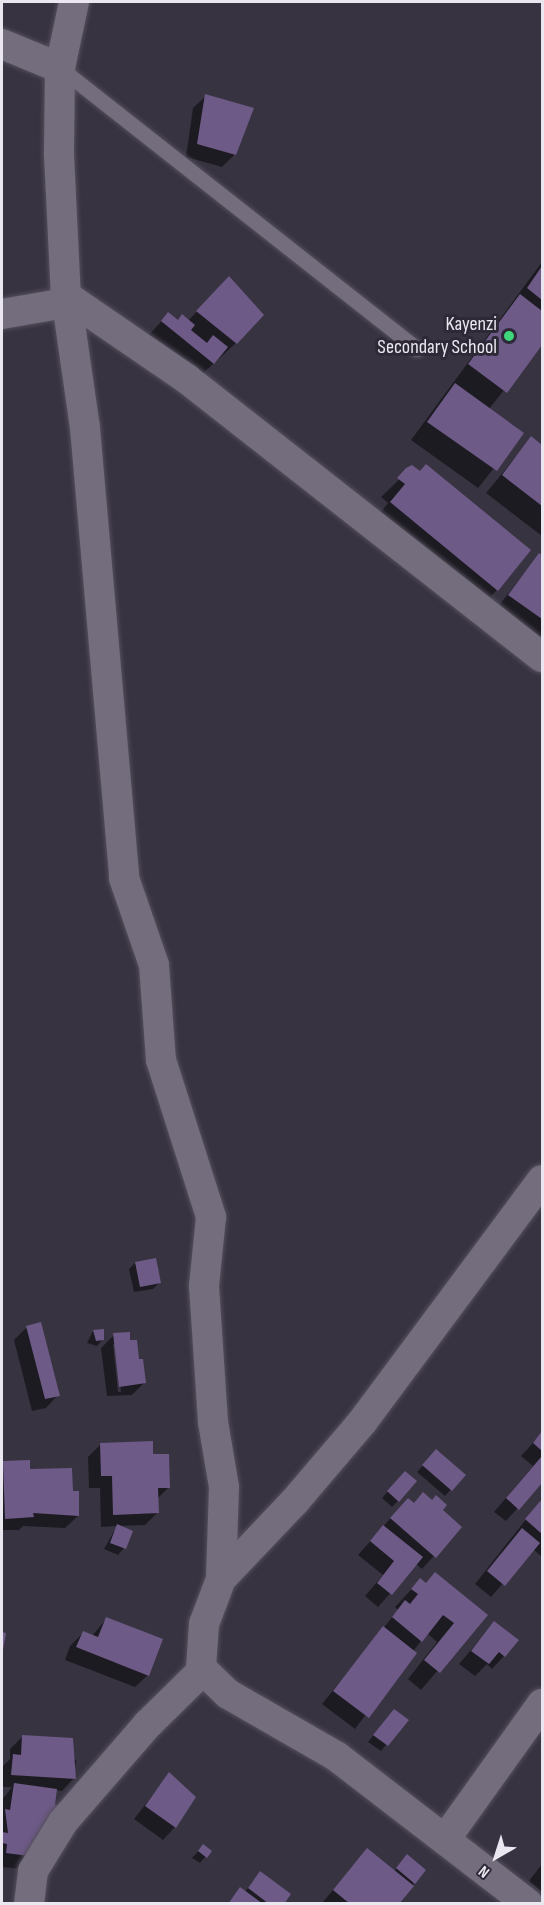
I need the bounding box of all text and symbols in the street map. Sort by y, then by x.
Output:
place label: Kayenzi Secondary School [377,312,497,359]
marker: Kayenzi Secondary School [502,329,516,343]
north arrow [466,1827,526,1887]
text: N [475,1861,494,1881]

